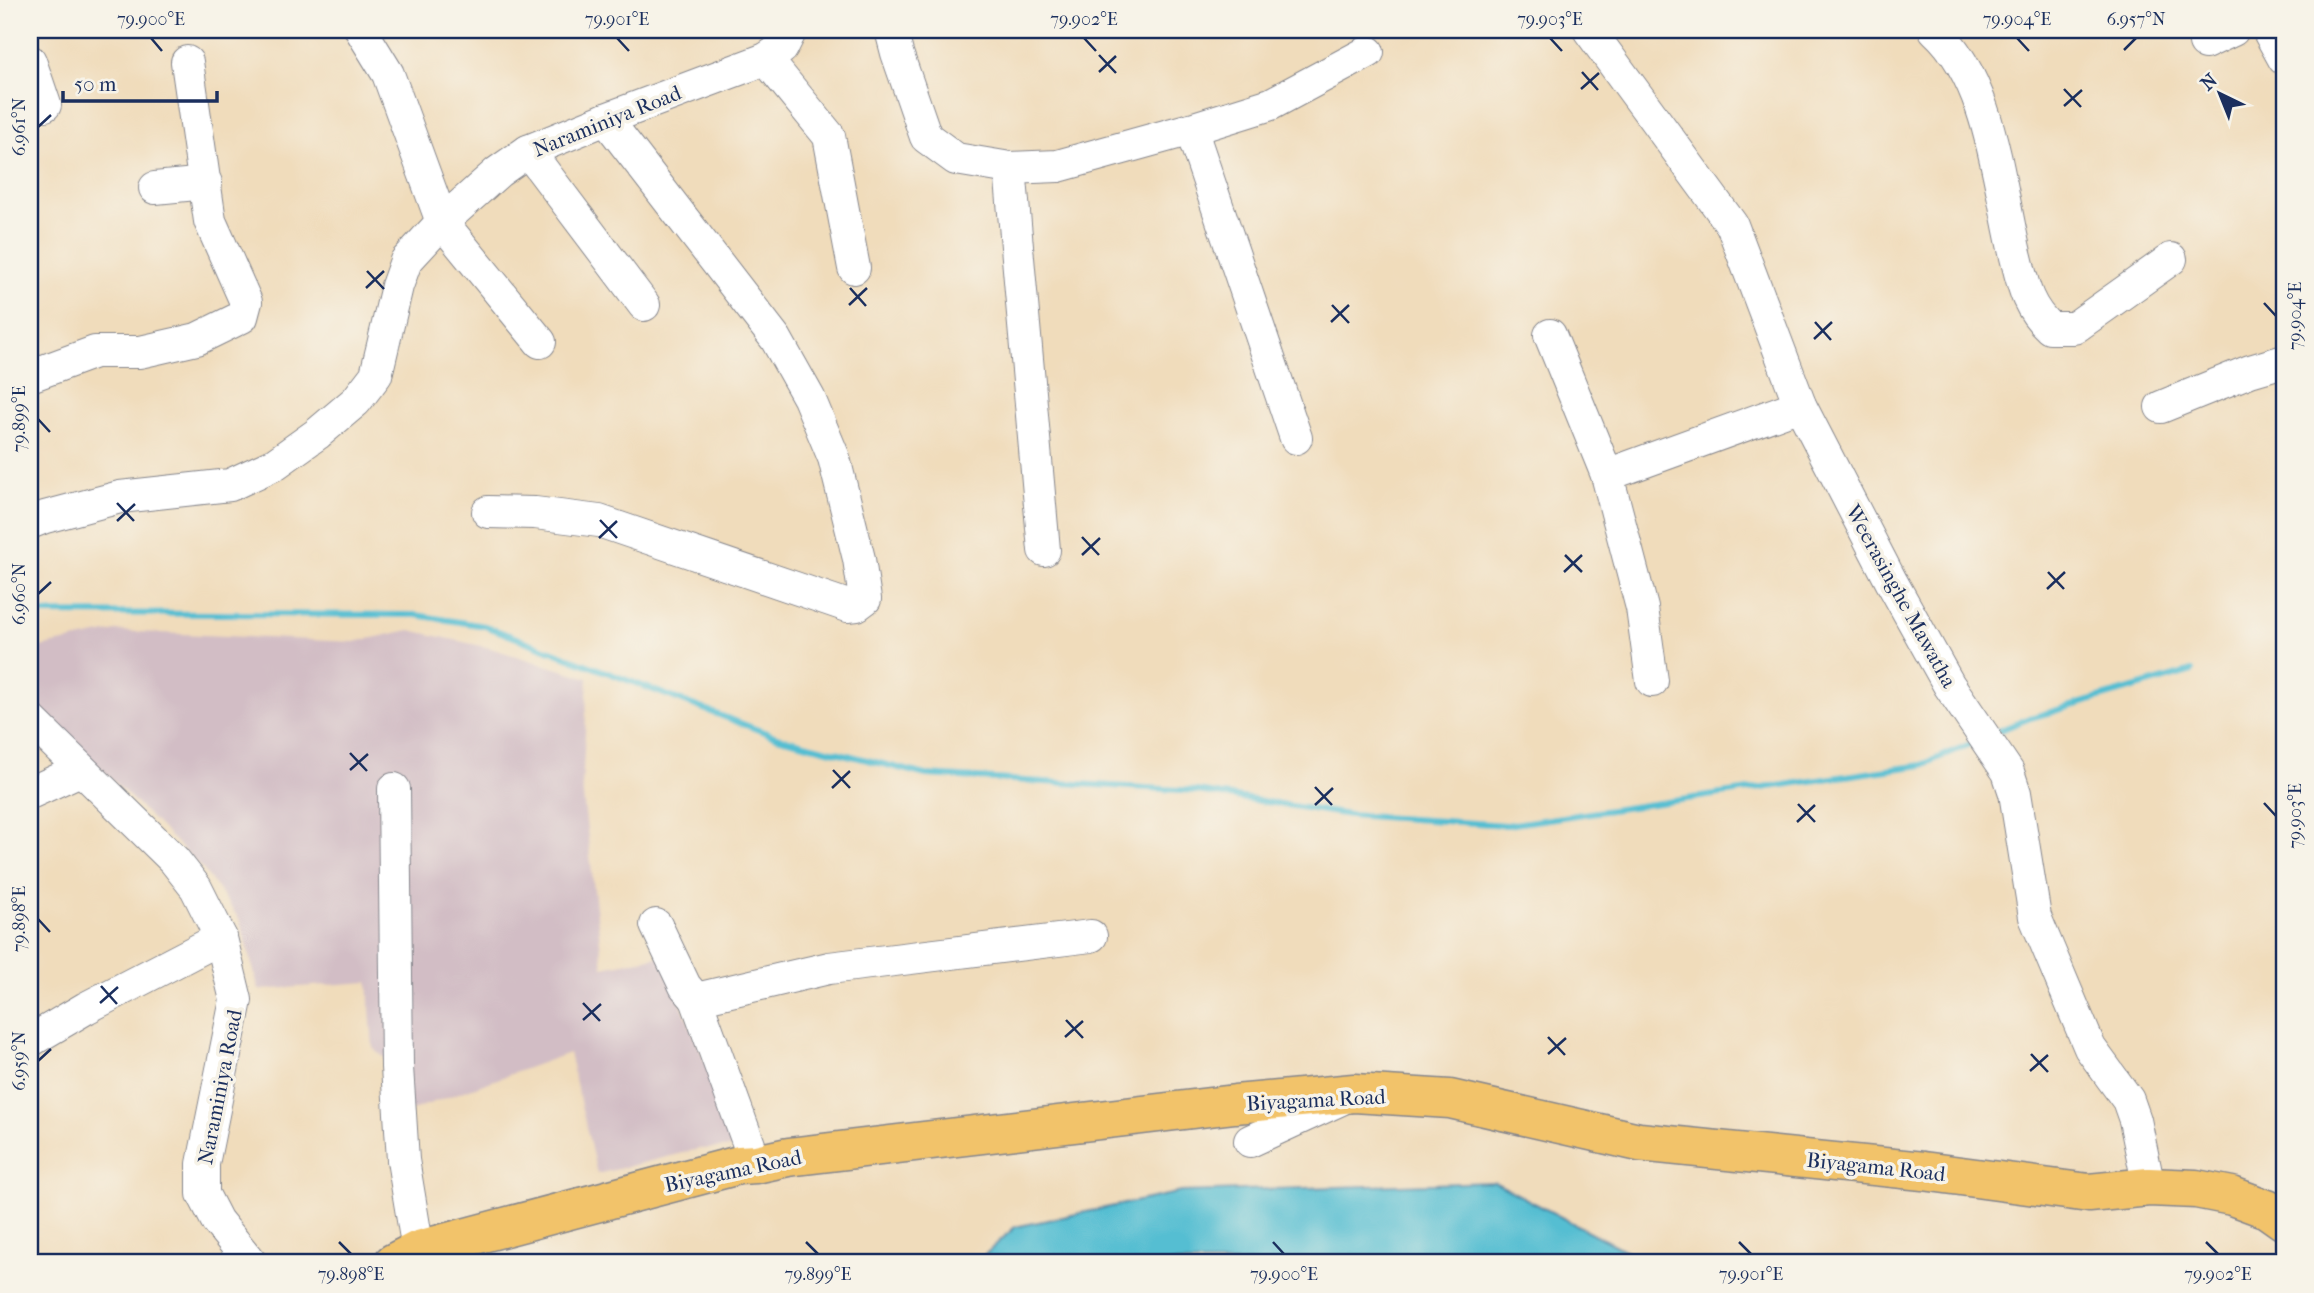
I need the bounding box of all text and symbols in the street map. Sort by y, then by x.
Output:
text: 79.900°E [117,9,185,30]
text: 79.901°E [585,9,649,30]
text: 79.902°E [1050,9,1118,30]
text: 79.903°E [1517,9,1583,30]
text: 79.904°E [1983,9,2051,30]
text: 6.957°N [2106,9,2166,30]
scale bar [63,60,217,104]
north arrow [2184,60,2254,130]
text: N [2196,69,2222,95]
text: 50 m [74,72,117,96]
street label: Naraminiya Road [530,80,685,162]
text: 6.961°N [9,97,30,156]
text: 79.904°E [2285,282,2306,350]
text: 79.899°E [9,385,30,453]
street label: Weerasinghe Mawatha [1840,500,1961,692]
text: 6.960°N [9,563,30,625]
text: 79.903°E [2285,783,2306,849]
text: 79.898°E [9,886,30,952]
street label: Naraminiya Road [193,1007,247,1167]
text: 6.959°N [9,1031,30,1091]
street label: Biyagama Road [1246,1084,1387,1116]
street label: Biyagama Road [662,1145,804,1197]
street label: Biyagama Road [1805,1148,1947,1186]
text: 79.898°E [318,1264,384,1285]
text: 79.899°E [784,1264,852,1285]
text: 79.900°E [1250,1264,1318,1285]
text: 79.901°E [1719,1264,1783,1285]
text: 79.902°E [2184,1264,2252,1285]

